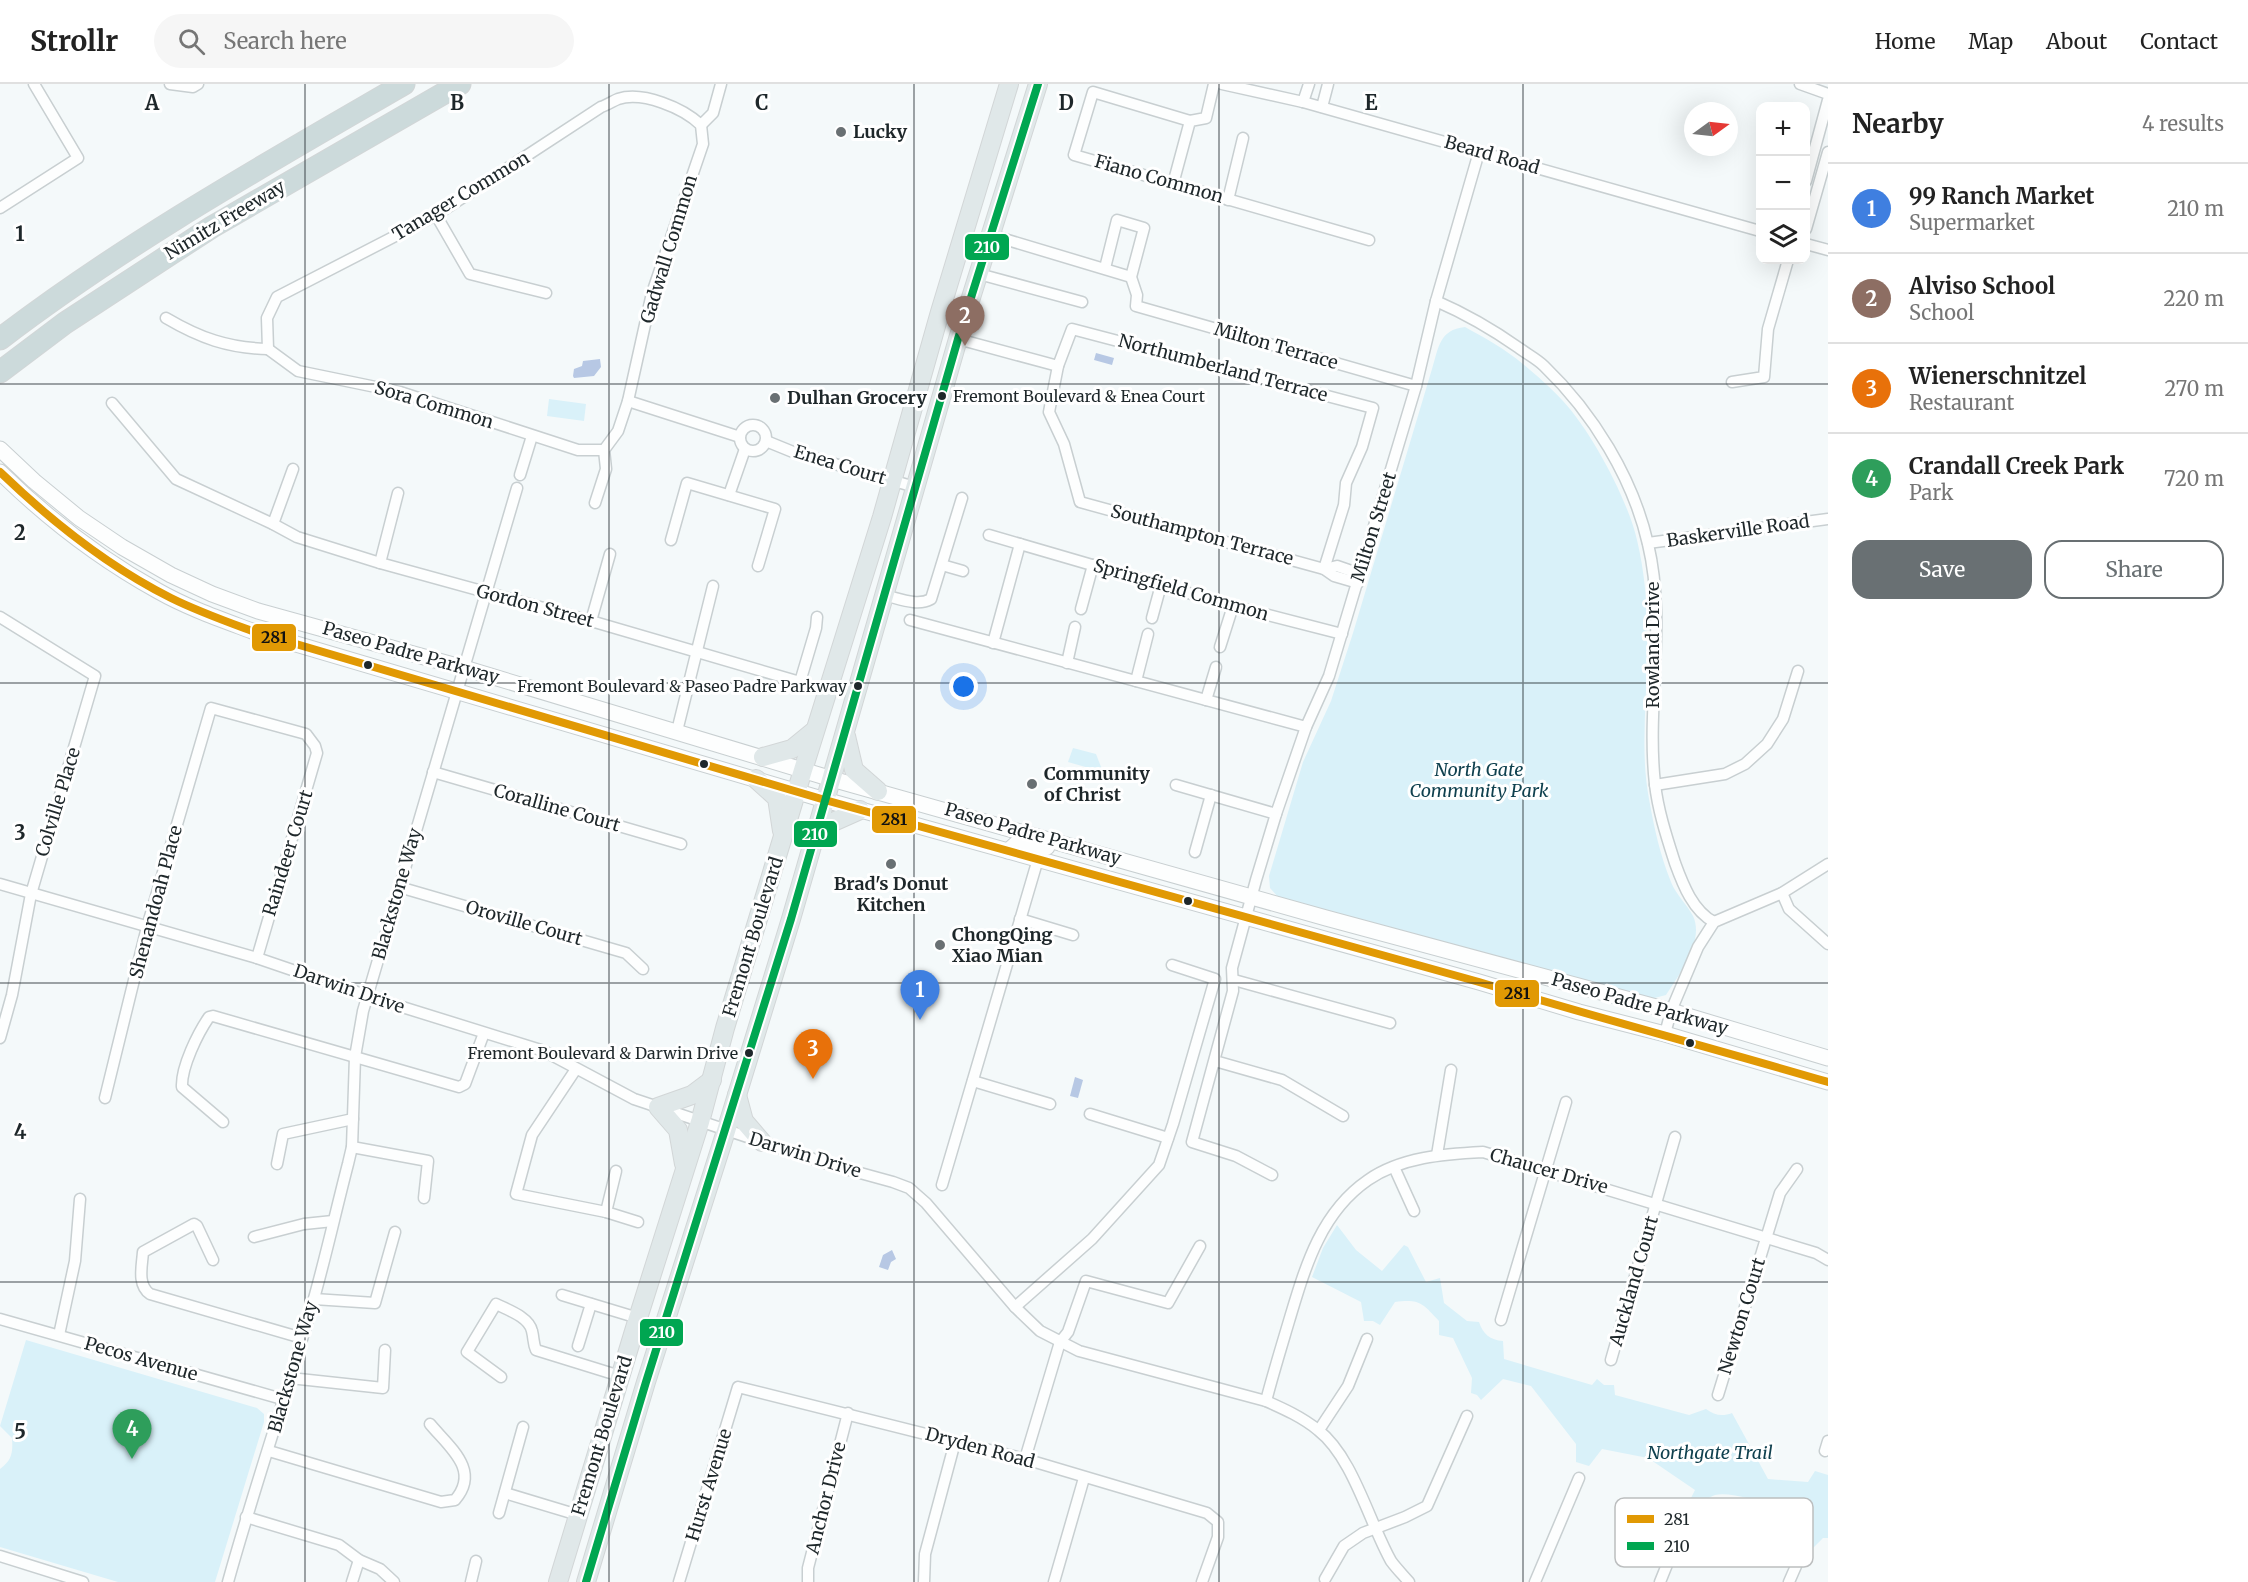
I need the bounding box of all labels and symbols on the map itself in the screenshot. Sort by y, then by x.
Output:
text: A [144,90,160,115]
text: B [450,90,464,115]
text: C [755,90,769,115]
text: D [1058,90,1074,115]
text: E [1364,90,1378,115]
north arrow [1684,102,1738,156]
place label: Lucky [853,120,907,143]
marker: Lucky [834,125,848,139]
street label: Beard Road [1442,130,1543,179]
street label: Tanager Common [388,146,534,246]
street label: Fiano Common [1092,149,1226,208]
street label: Gadwall Common [635,172,702,326]
street label: Nimitz Freeway [160,174,290,265]
text: 1 [15,221,25,246]
line badge: 210 [964,233,1010,261]
text: 210 [974,237,1000,257]
pin: 2 [946,296,984,346]
street label: Milton Terrace [1212,317,1341,374]
street label: Northumberland Terrace [1116,329,1330,407]
street label: Sora Common [372,376,497,434]
place label: Dulhan Grocery [787,386,927,409]
place label: Fremont Boulevard & Enea Court [953,386,1206,406]
marker: Fremont Boulevard & Enea Court [936,390,948,402]
marker: Dulhan Grocery [768,391,782,405]
street label: Enea Court [791,440,889,489]
street label: Milton Street [1346,469,1401,585]
street label: Southampton Terrace [1108,499,1296,570]
street label: Baskerville Road [1665,509,1811,552]
text: 2 [14,520,26,545]
street label: Springfield Common [1091,553,1272,626]
street label: Gordon Street [474,579,596,632]
street label: Rowland Drive [1641,582,1664,708]
street label: Paseo Padre Parkway [320,616,503,689]
line badge: 281 [251,623,297,652]
text: 281 [261,627,288,647]
unlabelled marker [362,659,374,671]
your location [949,672,978,701]
place label: Fremont Boulevard & Paseo Padre Parkway [517,676,848,696]
marker: Fremont Boulevard & Paseo Padre Parkway [852,680,864,692]
street label: Colville Place [30,744,85,859]
unlabelled marker [698,758,710,770]
park label: North Gate Community Park [1409,758,1549,802]
place label: Community of Christ [1044,762,1150,806]
marker: Community of Christ [1025,777,1039,791]
street label: Coralline Court [491,778,623,837]
street label: Raindeer Court [257,787,318,919]
street label: Paseo Padre Parkway [942,797,1125,870]
line badge: 281 [871,805,917,834]
text: 281 [881,809,908,829]
text: 3 [14,820,26,845]
line badge: 210 [793,820,838,848]
street label: Shenandoah Place [124,823,187,981]
text: 210 [802,824,828,844]
street label: Blackstone Way [367,825,426,962]
street label: Fremont Boulevard [717,854,788,1020]
marker: Brad's Donut Kitchen [884,857,898,871]
place label: Brad's Donut Kitchen [834,872,949,916]
street label: Oroville Court [463,895,585,950]
unlabelled marker [1182,895,1194,907]
place label: ChongQing Xiao Mian [952,923,1053,967]
marker: ChongQing Xiao Mian [933,938,947,952]
street label: Darwin Drive [291,959,408,1018]
street label: Paseo Padre Parkway [1549,967,1732,1040]
pin: 1 [900,970,940,1020]
line badge: 281 [1494,979,1540,1008]
text: 281 [1504,983,1531,1003]
pin: 3 [794,1030,832,1079]
unlabelled marker [1684,1037,1696,1049]
place label: Fremont Boulevard & Darwin Drive [467,1043,738,1063]
marker: Fremont Boulevard & Darwin Drive [743,1047,755,1059]
text: 4 [14,1119,27,1144]
street label: Darwin Drive [746,1127,864,1182]
street label: Chaucer Drive [1487,1143,1611,1198]
street label: Auckland Court [1604,1213,1663,1350]
street label: Newton Court [1713,1255,1770,1377]
street label: Blackstone Way [263,1298,322,1435]
line badge: 210 [639,1318,684,1347]
text: 210 [649,1322,675,1342]
street label: Pecos Avenue [82,1331,200,1386]
street label: Fremont Boulevard [566,1353,637,1519]
pin: 4 [112,1410,152,1459]
text: 5 [14,1419,26,1444]
street label: Dryden Road [923,1422,1038,1473]
street label: Hurst Avenue [681,1426,737,1544]
street label: Anchor Drive [800,1439,851,1557]
park label: Northgate Trail [1647,1441,1773,1464]
legend [1615,1498,1813,1567]
text: 281 [1664,1509,1690,1529]
text: 210 [1664,1536,1690,1556]

